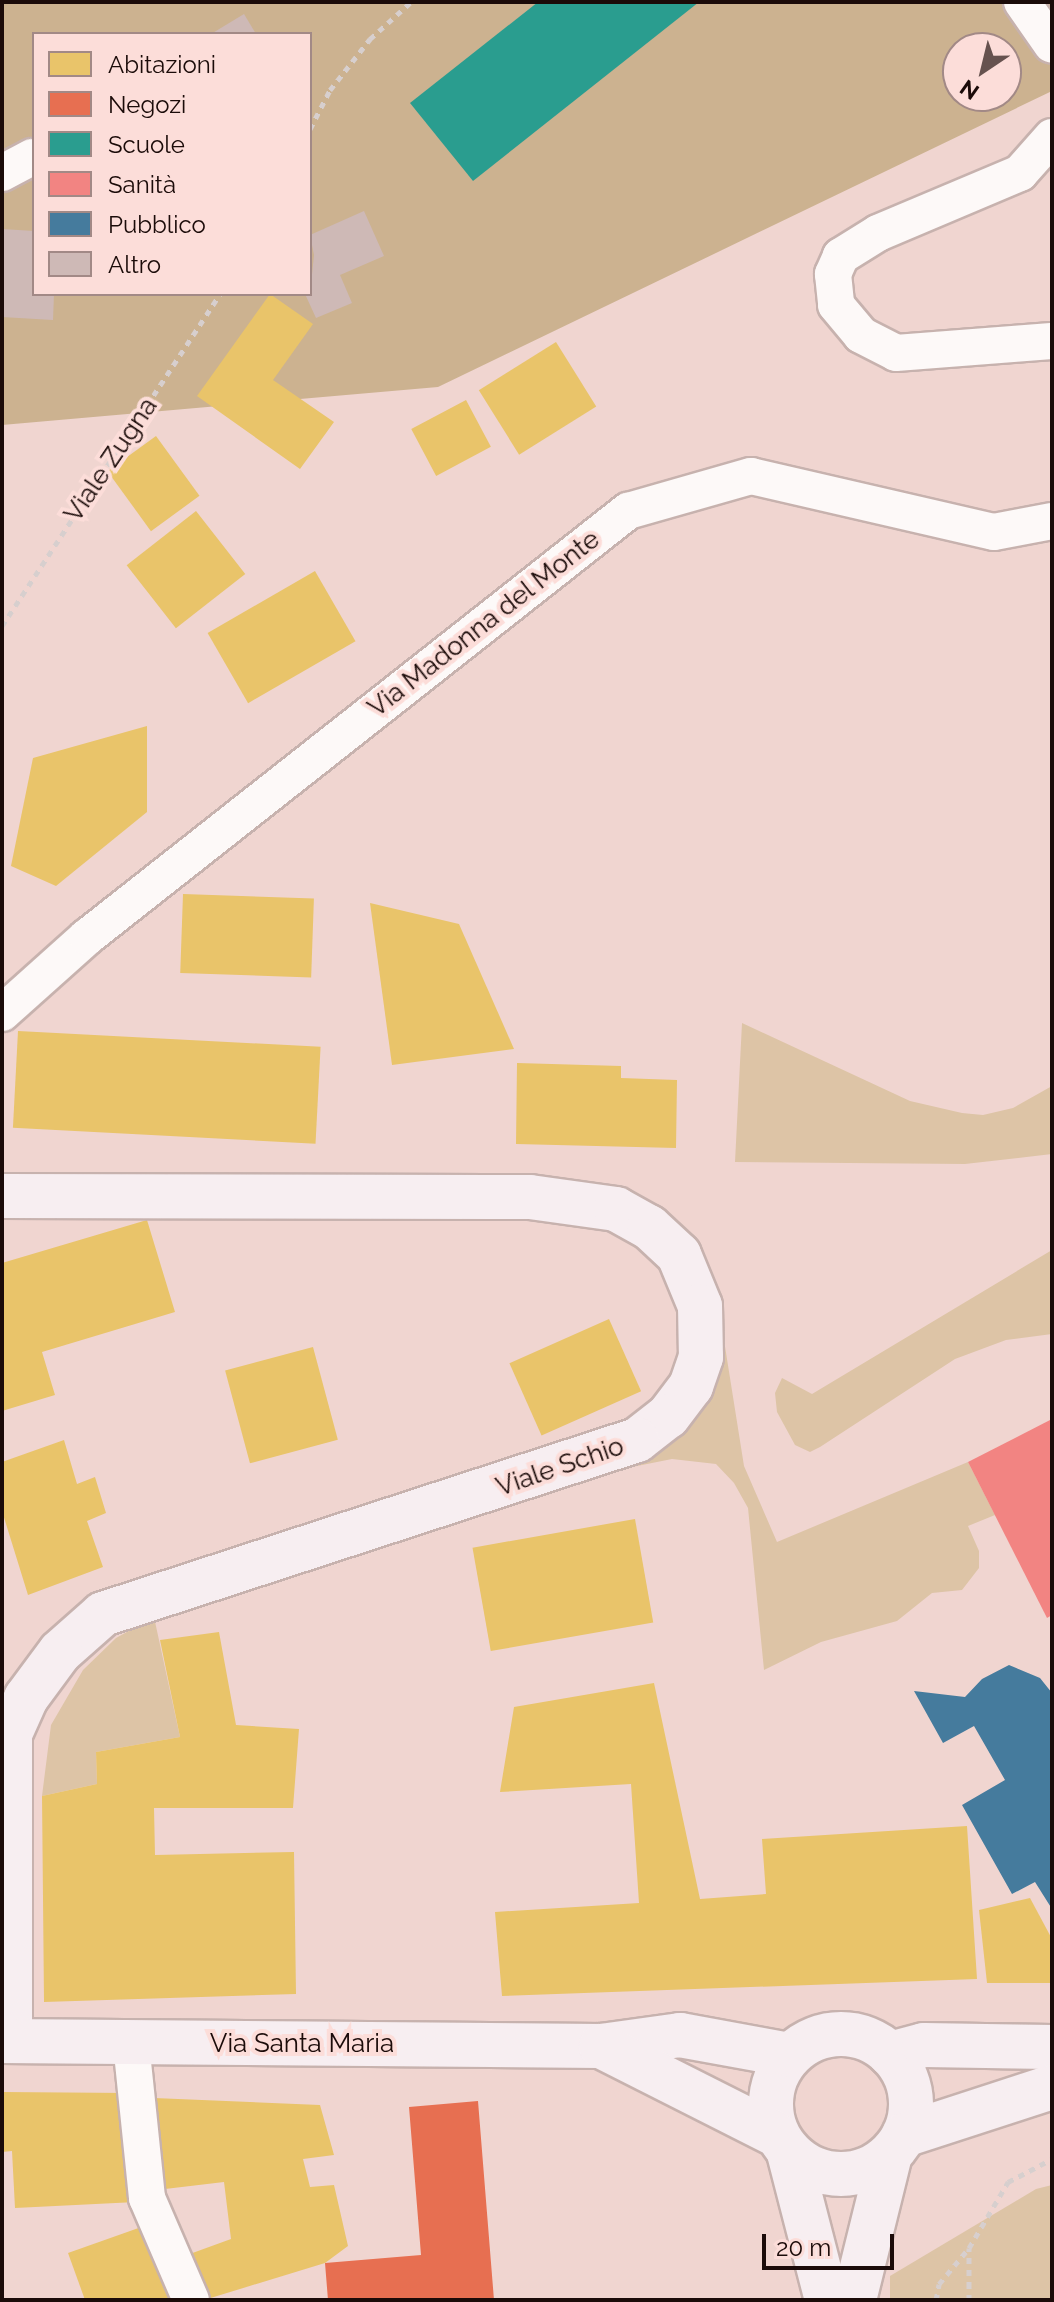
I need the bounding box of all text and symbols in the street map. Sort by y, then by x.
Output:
legend [32,32,312,296]
north arrow [942,32,1022,112]
text: Abitazioni [108,50,216,79]
text: N [955,75,984,105]
text: Negozi [108,90,186,119]
text: Scuole [108,130,185,159]
text: Sanità [108,170,176,199]
text: Pubblico [108,210,206,239]
text: Altro [108,250,161,279]
street label: Viale Zugna [58,392,164,528]
street label: Via Madonna del Monte [362,524,606,724]
street label: Viale Schio [492,1431,628,1503]
street label: Via Santa Maria [210,2028,394,2060]
scale bar [766,2218,898,2268]
text: 20 m [776,2233,831,2262]

